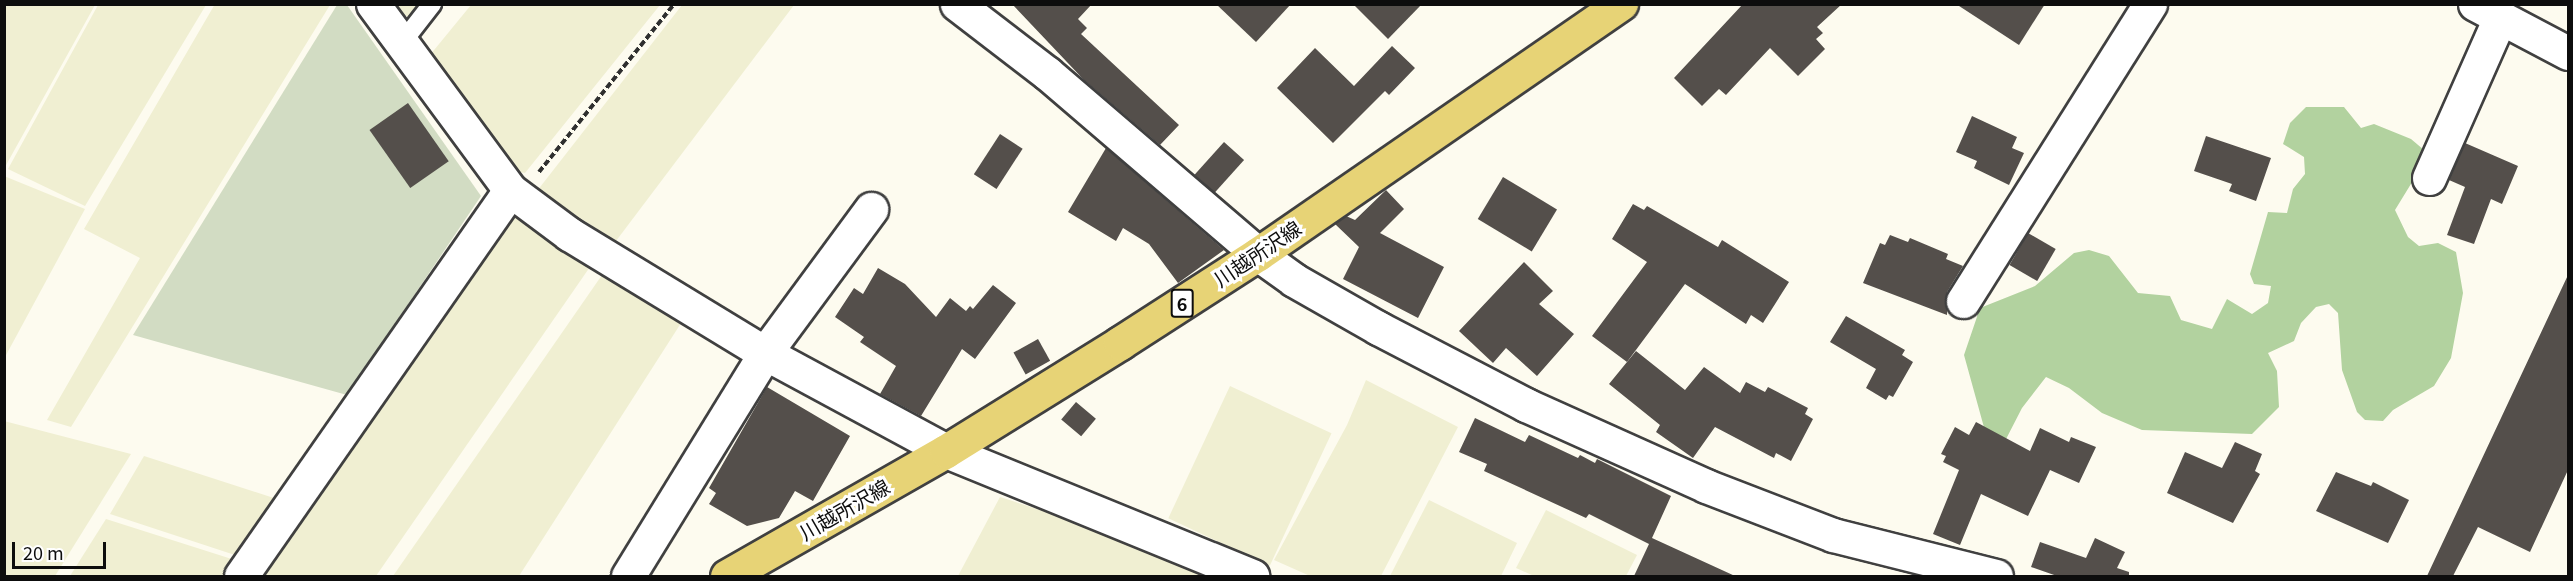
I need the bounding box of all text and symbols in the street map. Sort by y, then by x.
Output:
street label: 川越所沢線 [1209,215,1305,291]
road number: 6 [1170,288,1194,318]
street label: 川越所沢線 [795,474,893,544]
scale bar [15,530,110,568]
text: 20 m [23,539,64,565]

